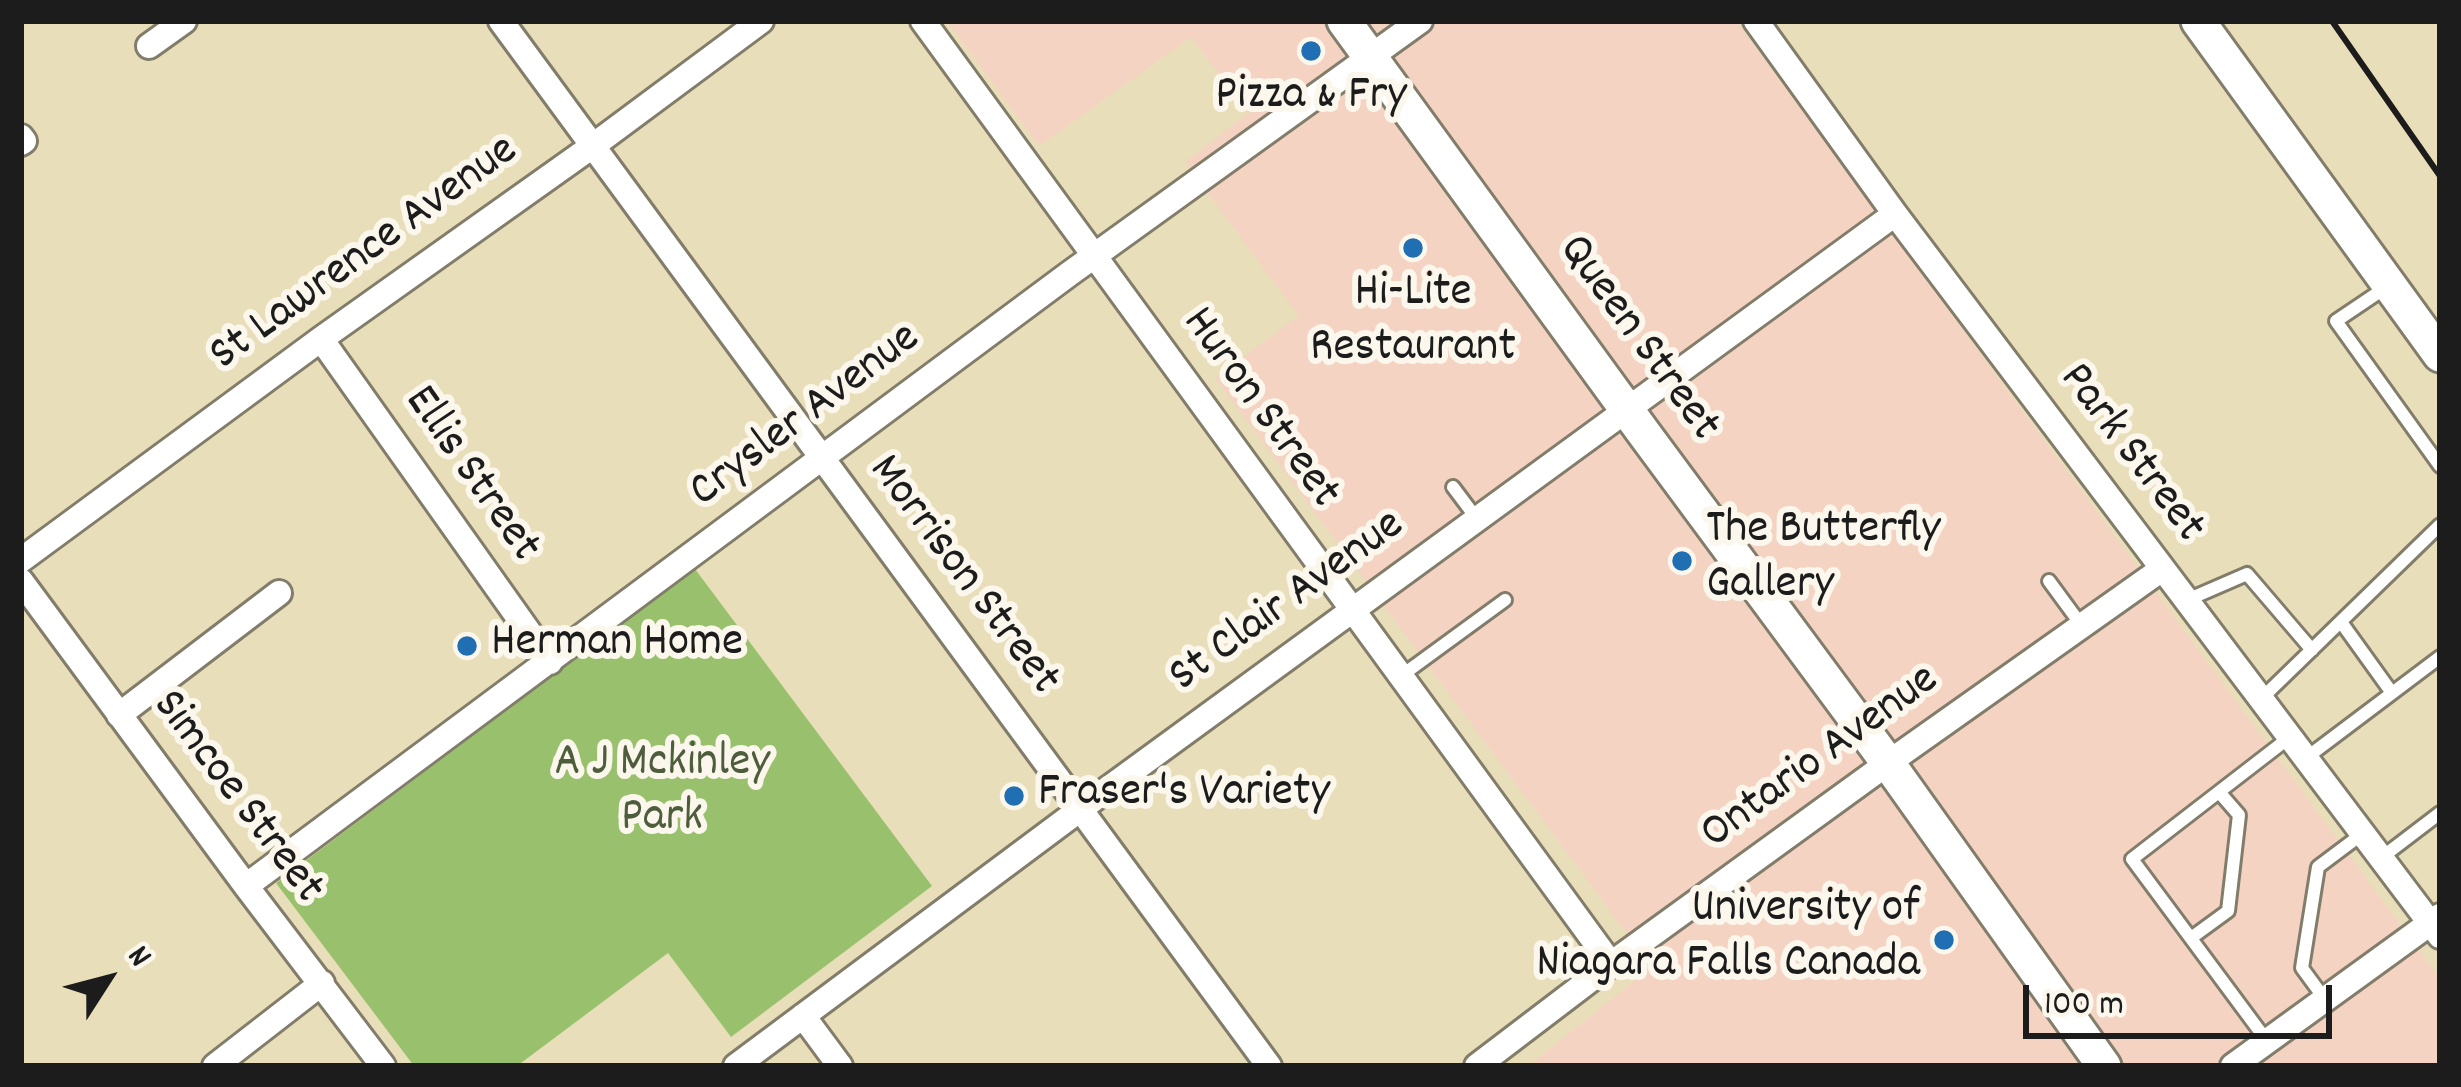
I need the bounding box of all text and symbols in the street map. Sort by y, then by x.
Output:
marker: Pizza & Fry [1298,38,1324,64]
place label: Pizza & Fry [1215,70,1407,128]
street label: St Lawrence Avenue [201,125,531,387]
street label: Queen Street [1542,226,1730,454]
marker: Hi-Lite Restaurant [1400,235,1426,261]
place label: Hi-Lite Restaurant [1310,267,1516,380]
street label: Huron Street [1166,298,1350,522]
street label: Crysler Avenue [680,313,934,523]
street label: Park Street [2043,354,2215,556]
street label: Ellis Street [388,377,550,575]
street label: Morrison Street [852,446,1070,708]
street label: St Clair Avenue [1160,499,1418,709]
place label: The Butterfly Gallery [1706,504,1940,617]
marker: The Butterfly Gallery [1669,548,1695,574]
place label: Herman Home [491,617,743,675]
marker: Herman Home [454,633,480,659]
street label: Ontario Avenue [1692,654,1952,866]
street label: Simcoe Street [136,681,334,917]
park label: A J Mckinley Park [554,737,770,850]
place label: Fraser's Variety [1038,767,1330,825]
marker: Fraser's Variety [1001,783,1027,809]
place label: University of Niagara Falls Canada [1536,883,1920,996]
north arrow [48,919,168,1039]
marker: University of Niagara Falls Canada [1931,927,1957,953]
text: N [114,937,161,978]
scale bar [2029,961,2338,1035]
text: 100 m [2044,980,2124,1032]

